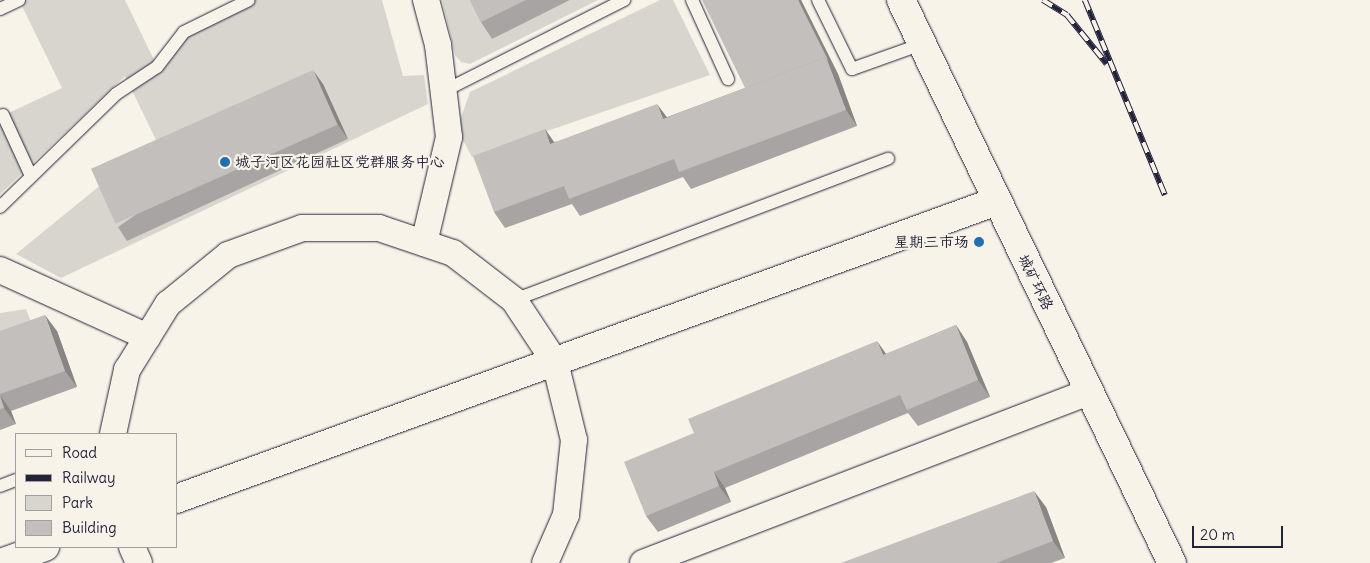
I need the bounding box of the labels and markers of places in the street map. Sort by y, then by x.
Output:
place label: 城子河区花园社区党群服务中心 [235,153,445,171]
marker: 城子河区花园社区党群服务中心 [219,156,231,168]
place label: 星期三市场 [894,233,969,251]
marker: 星期三市场 [973,236,985,248]

